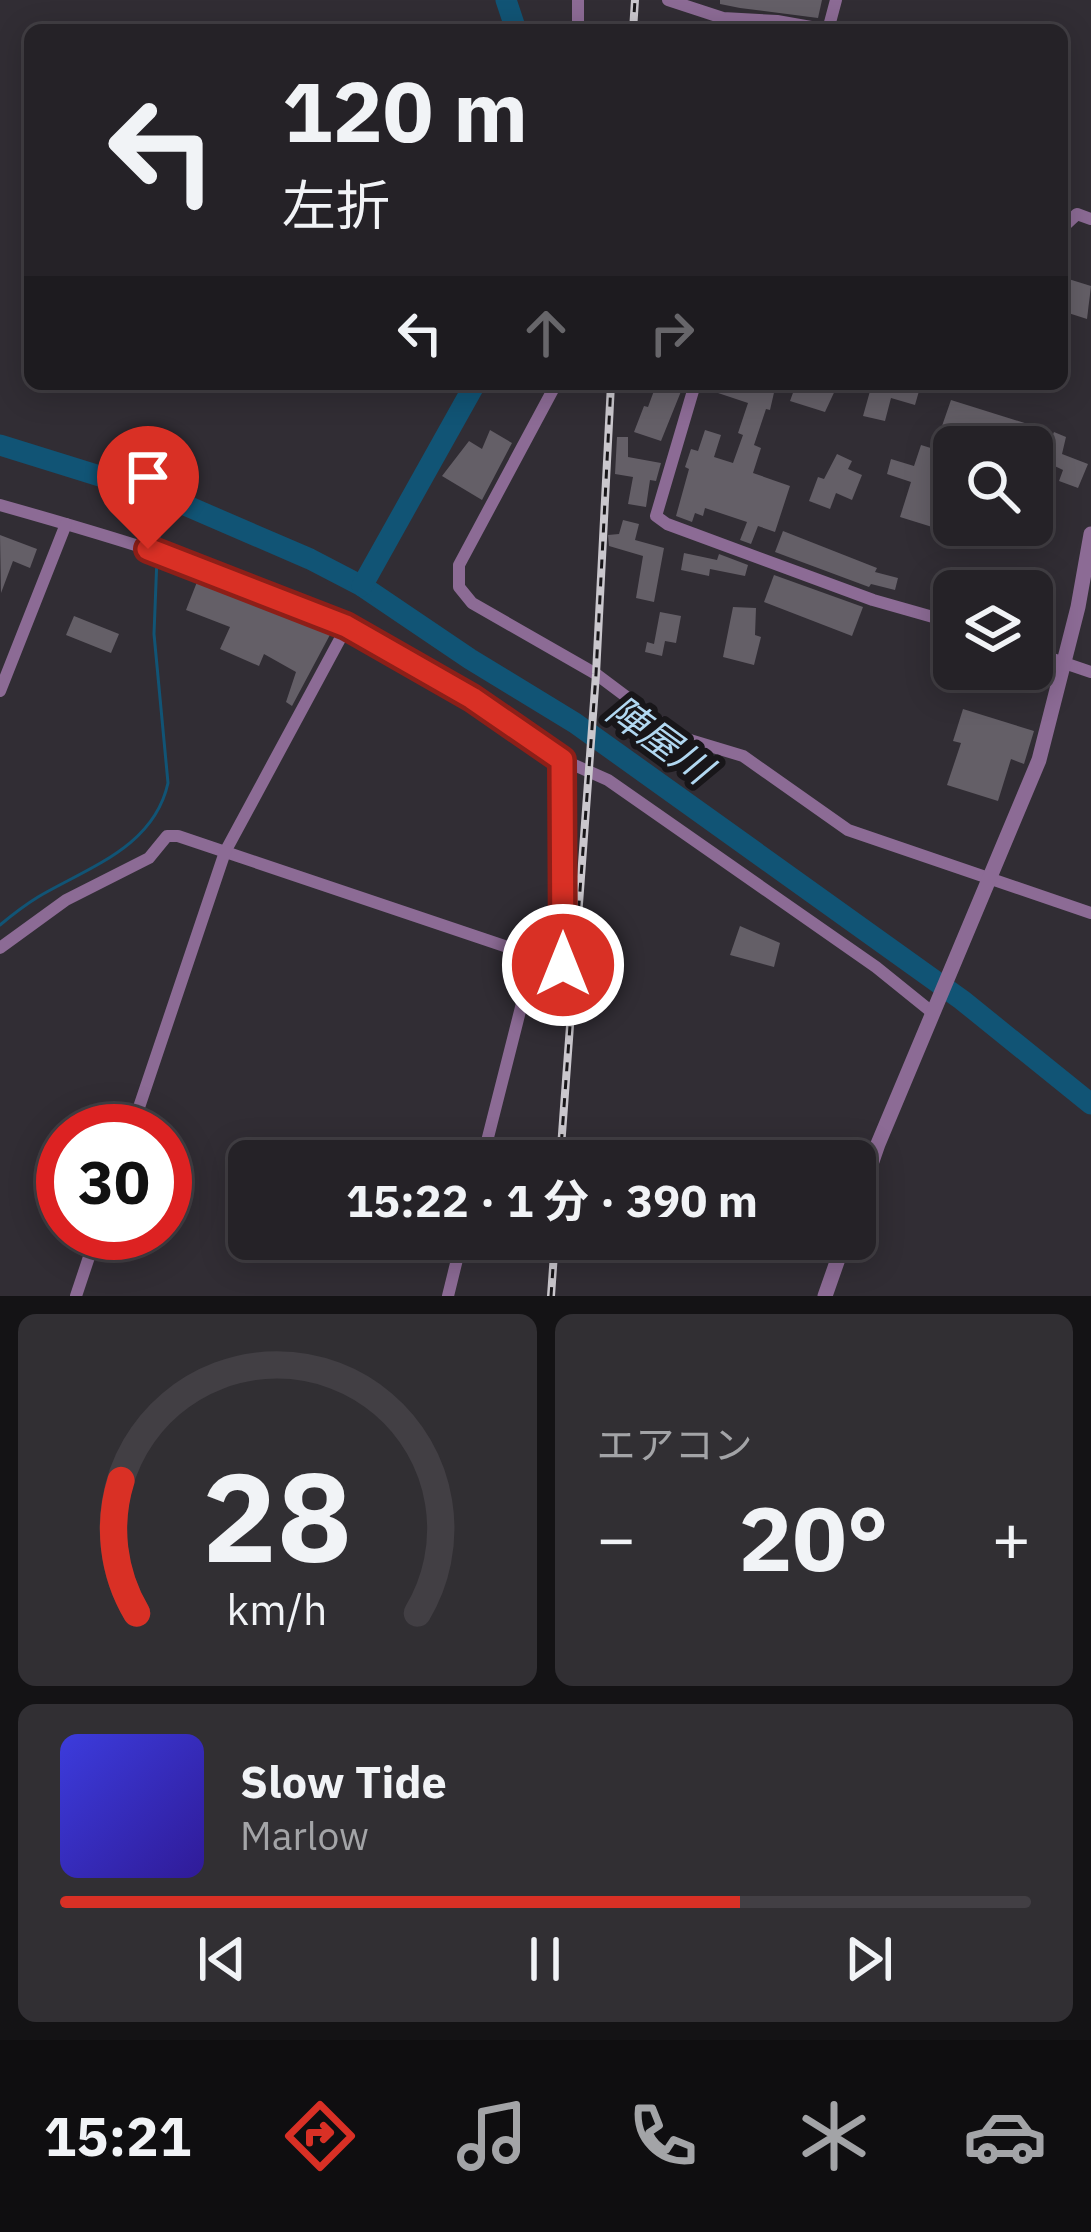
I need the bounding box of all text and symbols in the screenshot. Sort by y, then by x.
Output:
text: 120 m [282,56,528,165]
icon: left [84,72,240,228]
text: 左折 [282,170,390,240]
icon: left [387,300,453,366]
icon: ahead [513,300,579,366]
icon: right [639,300,705,366]
pin [97,426,199,549]
map controls [933,426,1053,690]
button: search [933,426,1053,546]
icon: arrive [115,444,181,510]
button: layers [933,570,1053,690]
water label: 陣屋川 [598,684,726,796]
position arrow [500,902,626,1028]
speed limit sign: 30 [36,1104,192,1260]
text: 15:22 · 1 分 · 390 m [346,1171,758,1229]
text: エアコン [597,1419,753,1470]
text: 28 [202,1434,352,1596]
text: 20° [739,1479,889,1596]
text: − [597,1494,636,1580]
text: + [991,1494,1031,1580]
text: km/h [227,1581,328,1637]
text: Slow Tide [240,1752,447,1810]
text: Marlow [240,1810,369,1861]
icon: previous [189,1926,255,1992]
icon: pause [512,1926,578,1992]
icon: next [836,1926,902,1992]
icon: directions [278,2094,362,2178]
icon: music [450,2094,534,2178]
icon: phone [621,2094,705,2178]
icon: climate [792,2094,876,2178]
icon: car [963,2094,1047,2178]
text: 15:21 [44,2101,191,2171]

